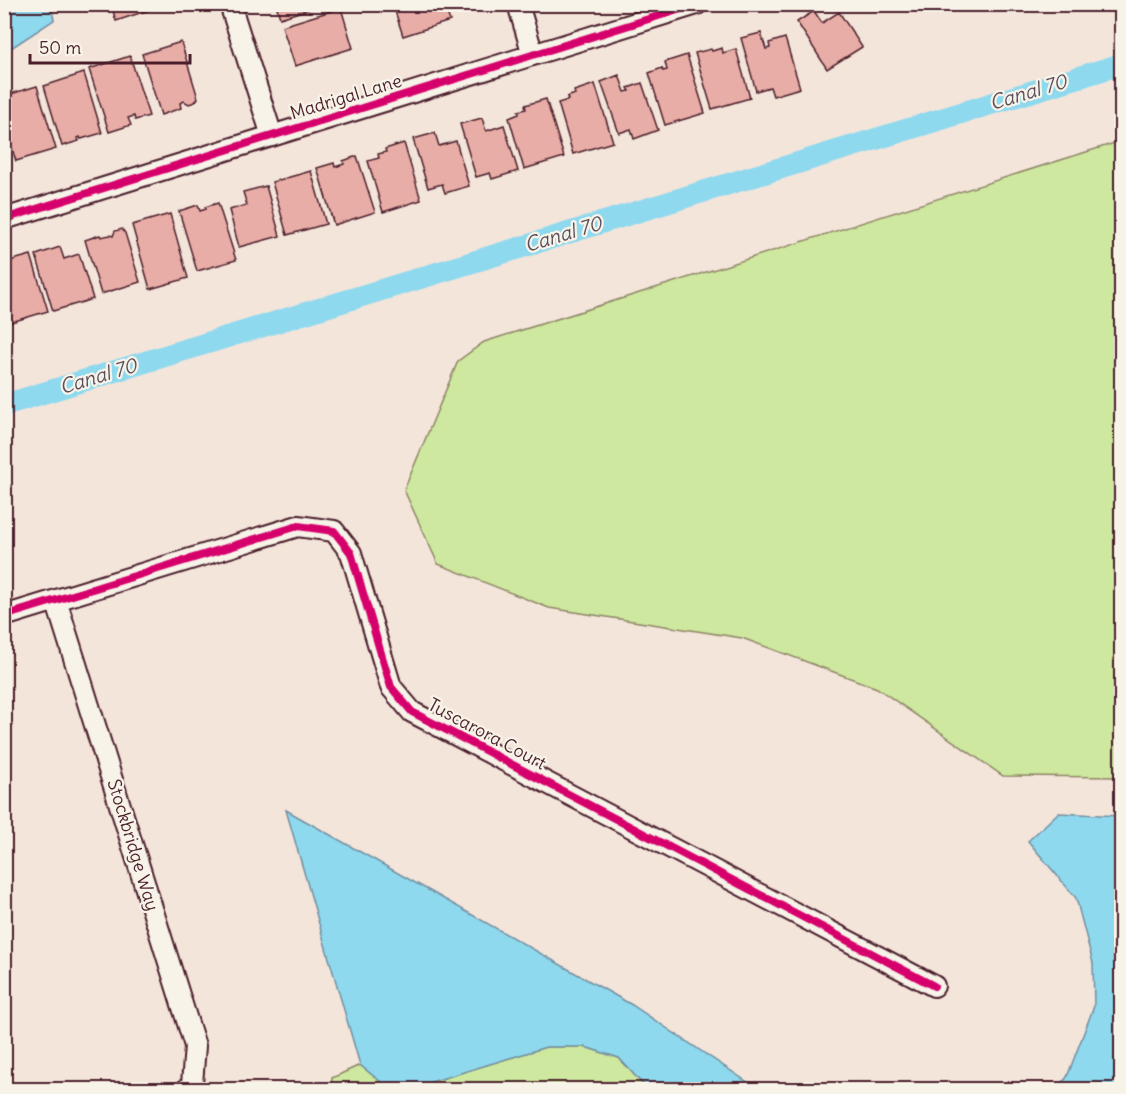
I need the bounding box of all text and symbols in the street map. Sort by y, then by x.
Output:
scale bar [30,27,190,65]
text: 50 m [39,36,81,59]
water label: Canal 70 [986,67,1071,115]
street label: Madrigal Lane [287,69,404,124]
water label: Canal 70 [521,209,606,257]
water label: Canal 70 [56,351,141,399]
street label: Tuscarora Court [424,693,550,774]
street label: Stockbridge Way [103,776,164,913]

